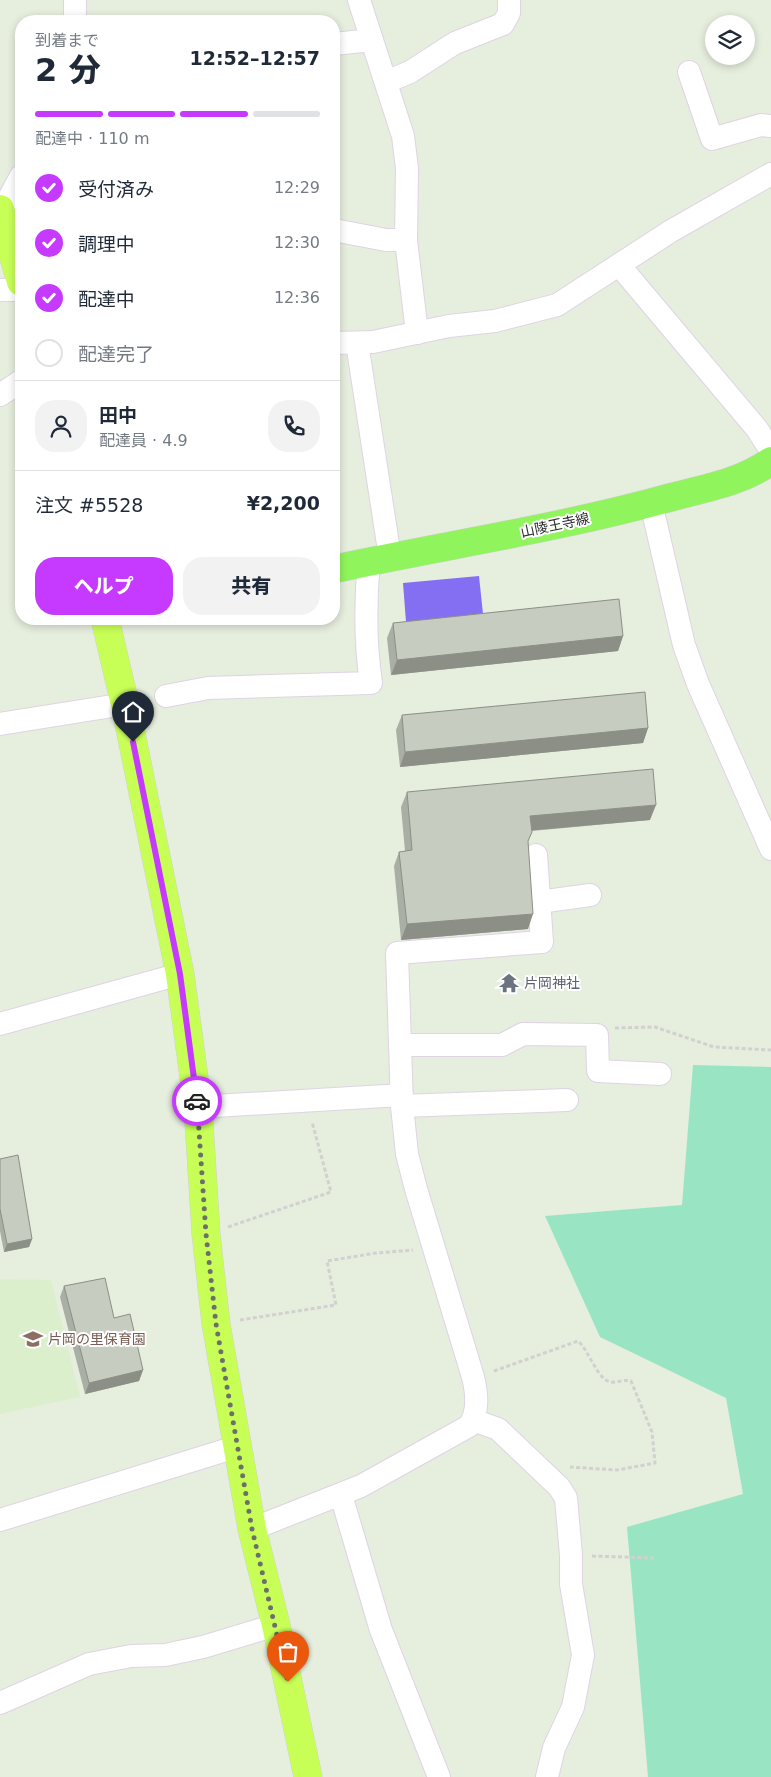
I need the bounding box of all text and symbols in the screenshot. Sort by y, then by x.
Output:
map controls [705,15,755,65]
button: layers [705,15,755,65]
text: 到着まで [35,31,99,50]
text: 12:52–12:57 [190,47,320,69]
text: 2 分 [35,51,100,89]
text: 配達中 · 110 m [35,129,149,148]
icon: check [35,174,63,202]
text: 受付済み [78,178,154,200]
text: 12:29 [274,178,320,197]
icon: check [35,229,63,257]
text: 調理中 [78,233,135,255]
text: 12:30 [274,233,320,252]
icon: check [35,284,63,312]
text: 配達中 [78,288,135,310]
text: 12:36 [274,288,320,307]
text: 配達完了 [78,343,154,365]
button: person [35,400,87,452]
button: phone [268,400,320,452]
text: 田中 [99,404,137,426]
text: 配達員 · 4.9 [99,431,188,450]
text: ¥2,200 [247,492,320,514]
text: 注文 #5528 [35,494,143,516]
street label: 山陵王寺線 [519,510,591,540]
button: ヘルプ [35,557,173,615]
button: 共有 [183,557,320,615]
pin [112,691,154,742]
icon: home [119,698,147,726]
temple icon: 片岡神社 [498,972,520,994]
place label: 片岡神社 [524,975,580,991]
courier [172,1076,222,1126]
icon: car [183,1087,211,1115]
school or university icon: 片岡の里保育園 [22,1328,44,1350]
place label: 片岡の里保育園 [48,1331,146,1347]
pin [267,1631,309,1682]
icon: bag [274,1638,302,1666]

